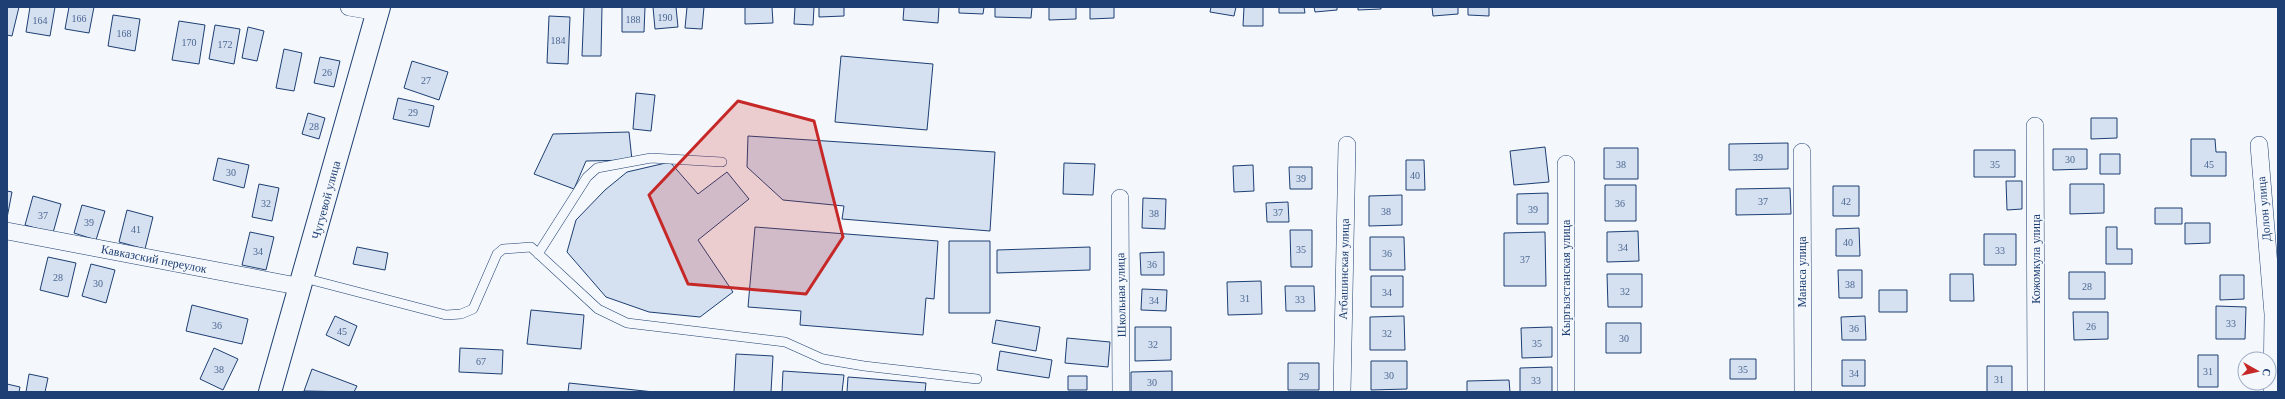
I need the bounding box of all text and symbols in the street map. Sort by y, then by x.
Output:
house number: 190 [658,12,673,23]
house number: 166 [72,13,87,24]
house number: 188 [626,14,641,25]
house number: 164 [33,15,48,26]
house number: 168 [117,28,132,39]
house number: 184 [551,35,566,46]
house number: 170 [182,37,197,48]
house number: 172 [218,39,233,50]
house number: 26 [322,67,332,78]
house number: 27 [421,75,431,86]
house number: 29 [408,107,418,118]
house number: 28 [309,121,319,132]
house number: 39 [1753,152,1763,163]
house number: 30 [2065,154,2075,165]
street label: Чугуевой улица [309,159,343,241]
house number: 38 [1616,159,1626,170]
house number: 35 [1990,159,2000,170]
house number: 45 [2204,159,2214,170]
house number: 30 [226,167,236,178]
house number: 40 [1410,170,1420,181]
house number: 39 [1296,173,1306,184]
street label: Долон улица [2254,175,2274,242]
house number: 37 [1758,196,1768,207]
house number: 42 [1841,196,1851,207]
house number: 32 [261,198,271,209]
house number: 36 [1615,198,1625,209]
house number: 39 [1528,204,1538,215]
house number: 38 [1381,206,1391,217]
house number: 37 [1273,207,1283,218]
house number: 38 [1149,208,1159,219]
house number: 37 [38,210,48,221]
street label: Кожомкула улица [2029,214,2043,304]
house number: 39 [84,217,94,228]
street label: Атбашинская улица [1336,218,1352,320]
street label: Кыргызстанская улица [1559,219,1573,336]
house number: 41 [131,224,141,235]
street label: Манаса улица [1795,236,1809,308]
house number: 40 [1843,237,1853,248]
street label: Кавказский переулок [100,242,208,276]
house number: 34 [1618,242,1628,253]
house number: 35 [1296,244,1306,255]
house number: 33 [1995,245,2005,256]
house number: 34 [253,246,263,257]
house number: 36 [1382,248,1392,259]
street label: Школьная улица [1113,252,1129,337]
house number: 37 [1520,254,1530,265]
house number: 36 [1147,259,1157,270]
house number: 28 [53,272,63,283]
house number: 30 [93,278,103,289]
house number: 38 [1845,279,1855,290]
house number: 28 [2082,281,2092,292]
house number: 32 [1620,286,1630,297]
house number: 34 [1382,287,1392,298]
house number: 31 [1240,293,1250,304]
house number: 33 [1295,294,1305,305]
house number: 34 [1149,295,1159,306]
house number: 33 [2226,318,2236,329]
house number: 36 [212,320,222,331]
house number: 26 [2086,321,2096,332]
house number: 36 [1849,323,1859,334]
house number: 45 [337,326,347,337]
house number: 32 [1382,328,1392,339]
house number: 30 [1619,333,1629,344]
house number: 35 [1532,338,1542,349]
house number: 32 [1148,339,1158,350]
north arrow [2237,351,2277,391]
house number: 67 [476,356,486,367]
house number: 38 [214,364,224,375]
house number: 35 [1738,364,1748,375]
house number: 31 [2203,366,2213,377]
house number: 34 [1849,368,1859,379]
text: С [2260,368,2273,377]
house number: 30 [1384,370,1394,381]
house number: 29 [1299,371,1309,382]
house number: 31 [1994,374,2004,385]
house number: 33 [1531,375,1541,386]
house number: 30 [1147,377,1157,388]

